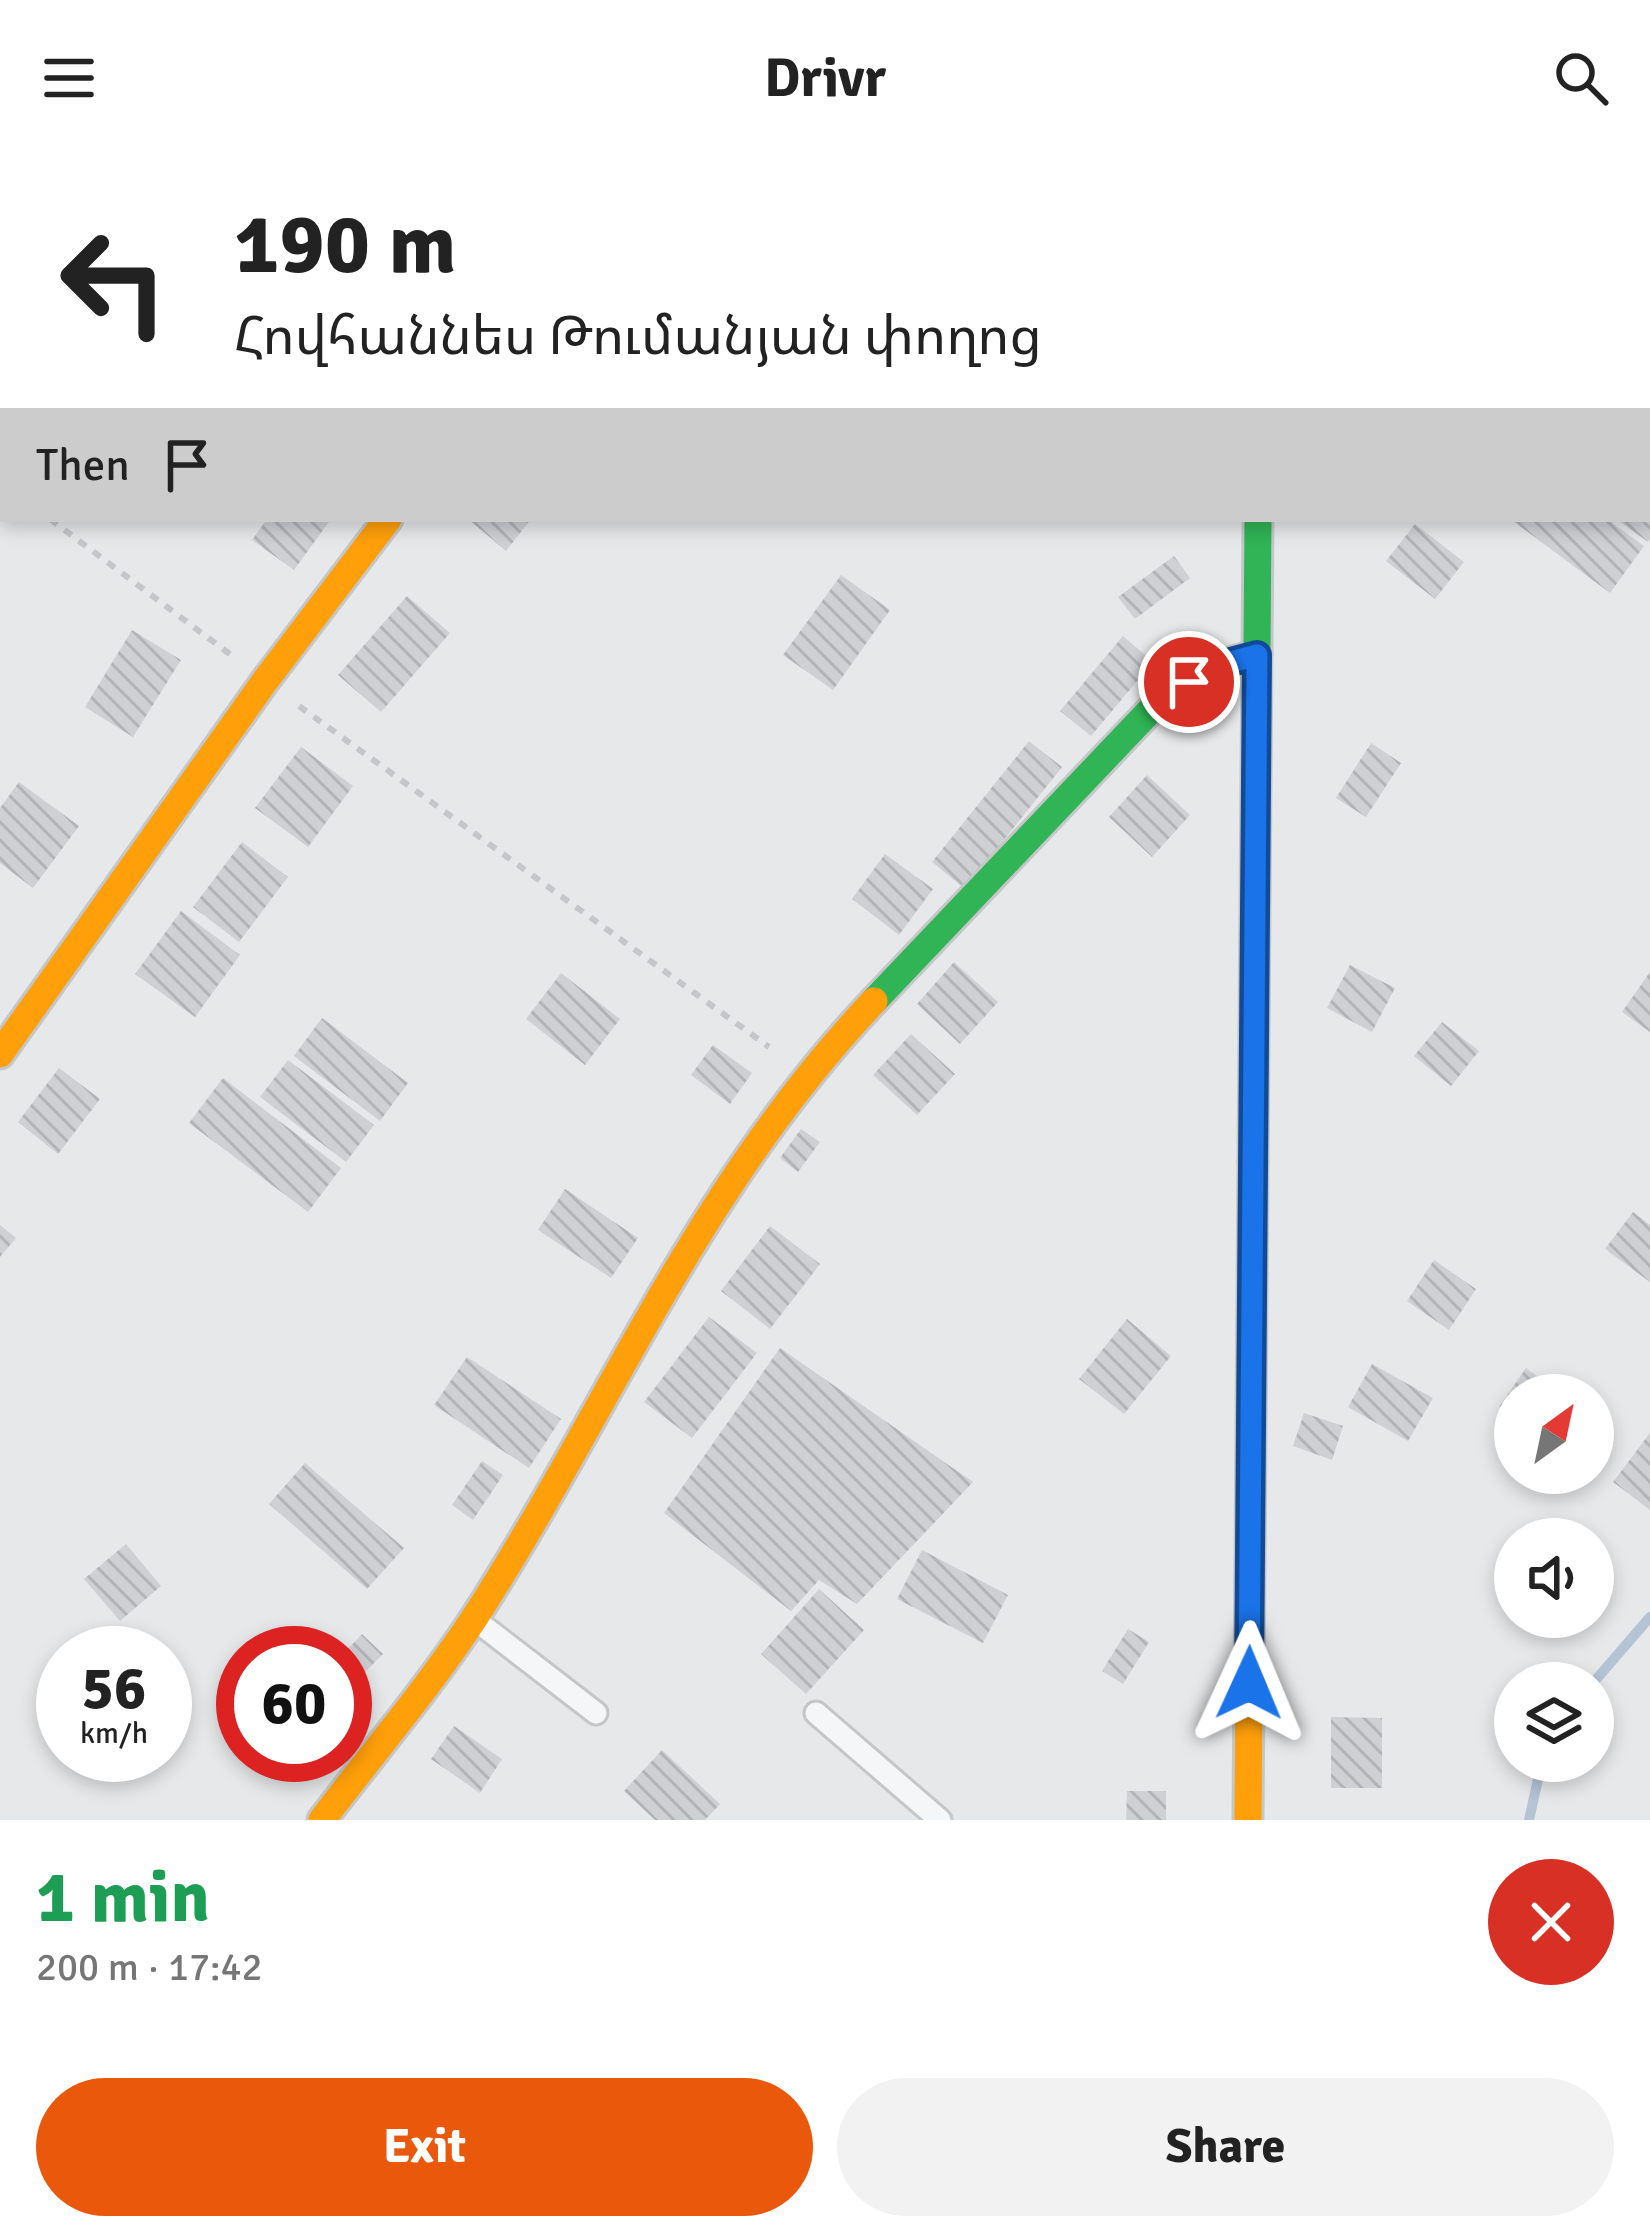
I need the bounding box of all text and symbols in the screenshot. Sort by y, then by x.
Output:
icon: menu [36,45,102,111]
text: Drivr [764,45,886,112]
icon: search [1548,45,1614,111]
text: 190 m [234,193,456,297]
icon: left [36,204,192,360]
text: Հովհաննես Թումանյան փողոց [234,303,1042,370]
icon: arrive [154,432,220,498]
text: Then [36,438,130,493]
pin [1138,631,1240,733]
icon: arrive [1156,649,1222,715]
north arrow [1494,1374,1614,1494]
map controls [1494,1374,1614,1782]
button: sound [1494,1518,1614,1638]
position arrow [1186,1620,1312,1746]
speed limit sign: 60 [216,1626,372,1782]
text: 56 [82,1652,146,1726]
button: layers [1494,1662,1614,1782]
text: km/h [80,1715,148,1752]
text: 1 min [36,1853,210,1942]
button: close [1488,1859,1614,1985]
text: 200 m · 17:42 [36,1943,263,1991]
button: Exit [36,2078,813,2216]
button: Share [837,2078,1614,2216]

